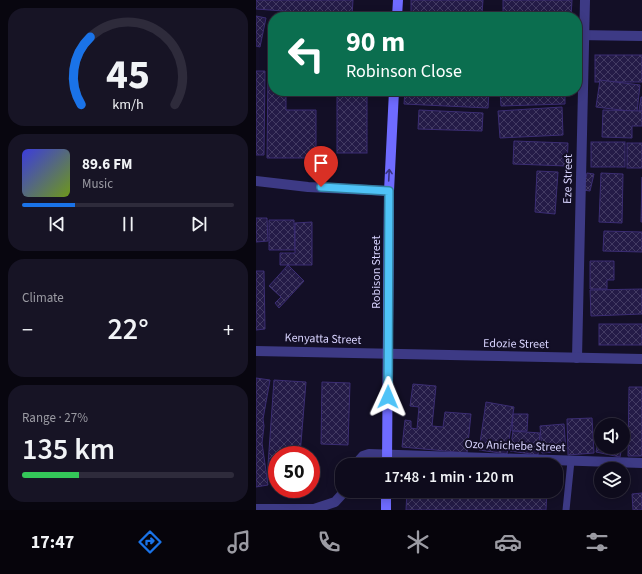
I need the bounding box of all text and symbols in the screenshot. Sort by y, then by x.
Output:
text: 90 m [346,22,405,62]
icon: left [280,28,332,80]
text: 45 [106,45,150,105]
text: Robinson Close [346,59,462,84]
text: km/h [112,93,144,114]
pin [304,146,338,187]
icon: arrive [310,152,332,174]
text: 89.6 FM [82,154,133,175]
street label: Eze Street [559,154,577,204]
one-way arrow [386,169,393,182]
text: Music [82,175,113,193]
icon: previous [46,213,68,235]
icon: pause [117,213,139,235]
icon: next [188,213,210,235]
street label: Robison Street [368,235,385,309]
text: Climate [22,289,64,307]
text: 22° [107,308,149,351]
text: − [22,314,33,346]
text: + [223,314,234,346]
street label: Kenyatta Street [284,329,362,349]
street label: Edozie Street [483,335,549,353]
position arrow [367,376,409,418]
text: Range · 27% [22,409,88,427]
map controls [594,418,630,498]
button: sound [594,418,630,454]
text: 135 km [22,428,115,471]
street label: Ozo Anichebe Street [464,436,566,456]
speed limit sign: 50 [268,446,320,498]
button: layers [594,462,630,498]
text: 17:48 · 1 min · 120 m [384,467,514,488]
icon: directions [136,528,164,556]
icon: music [225,528,253,556]
icon: phone [315,528,343,556]
icon: climate [404,528,432,556]
icon: car [494,528,522,556]
icon: filters [583,528,611,556]
text: 17:47 [31,530,74,555]

